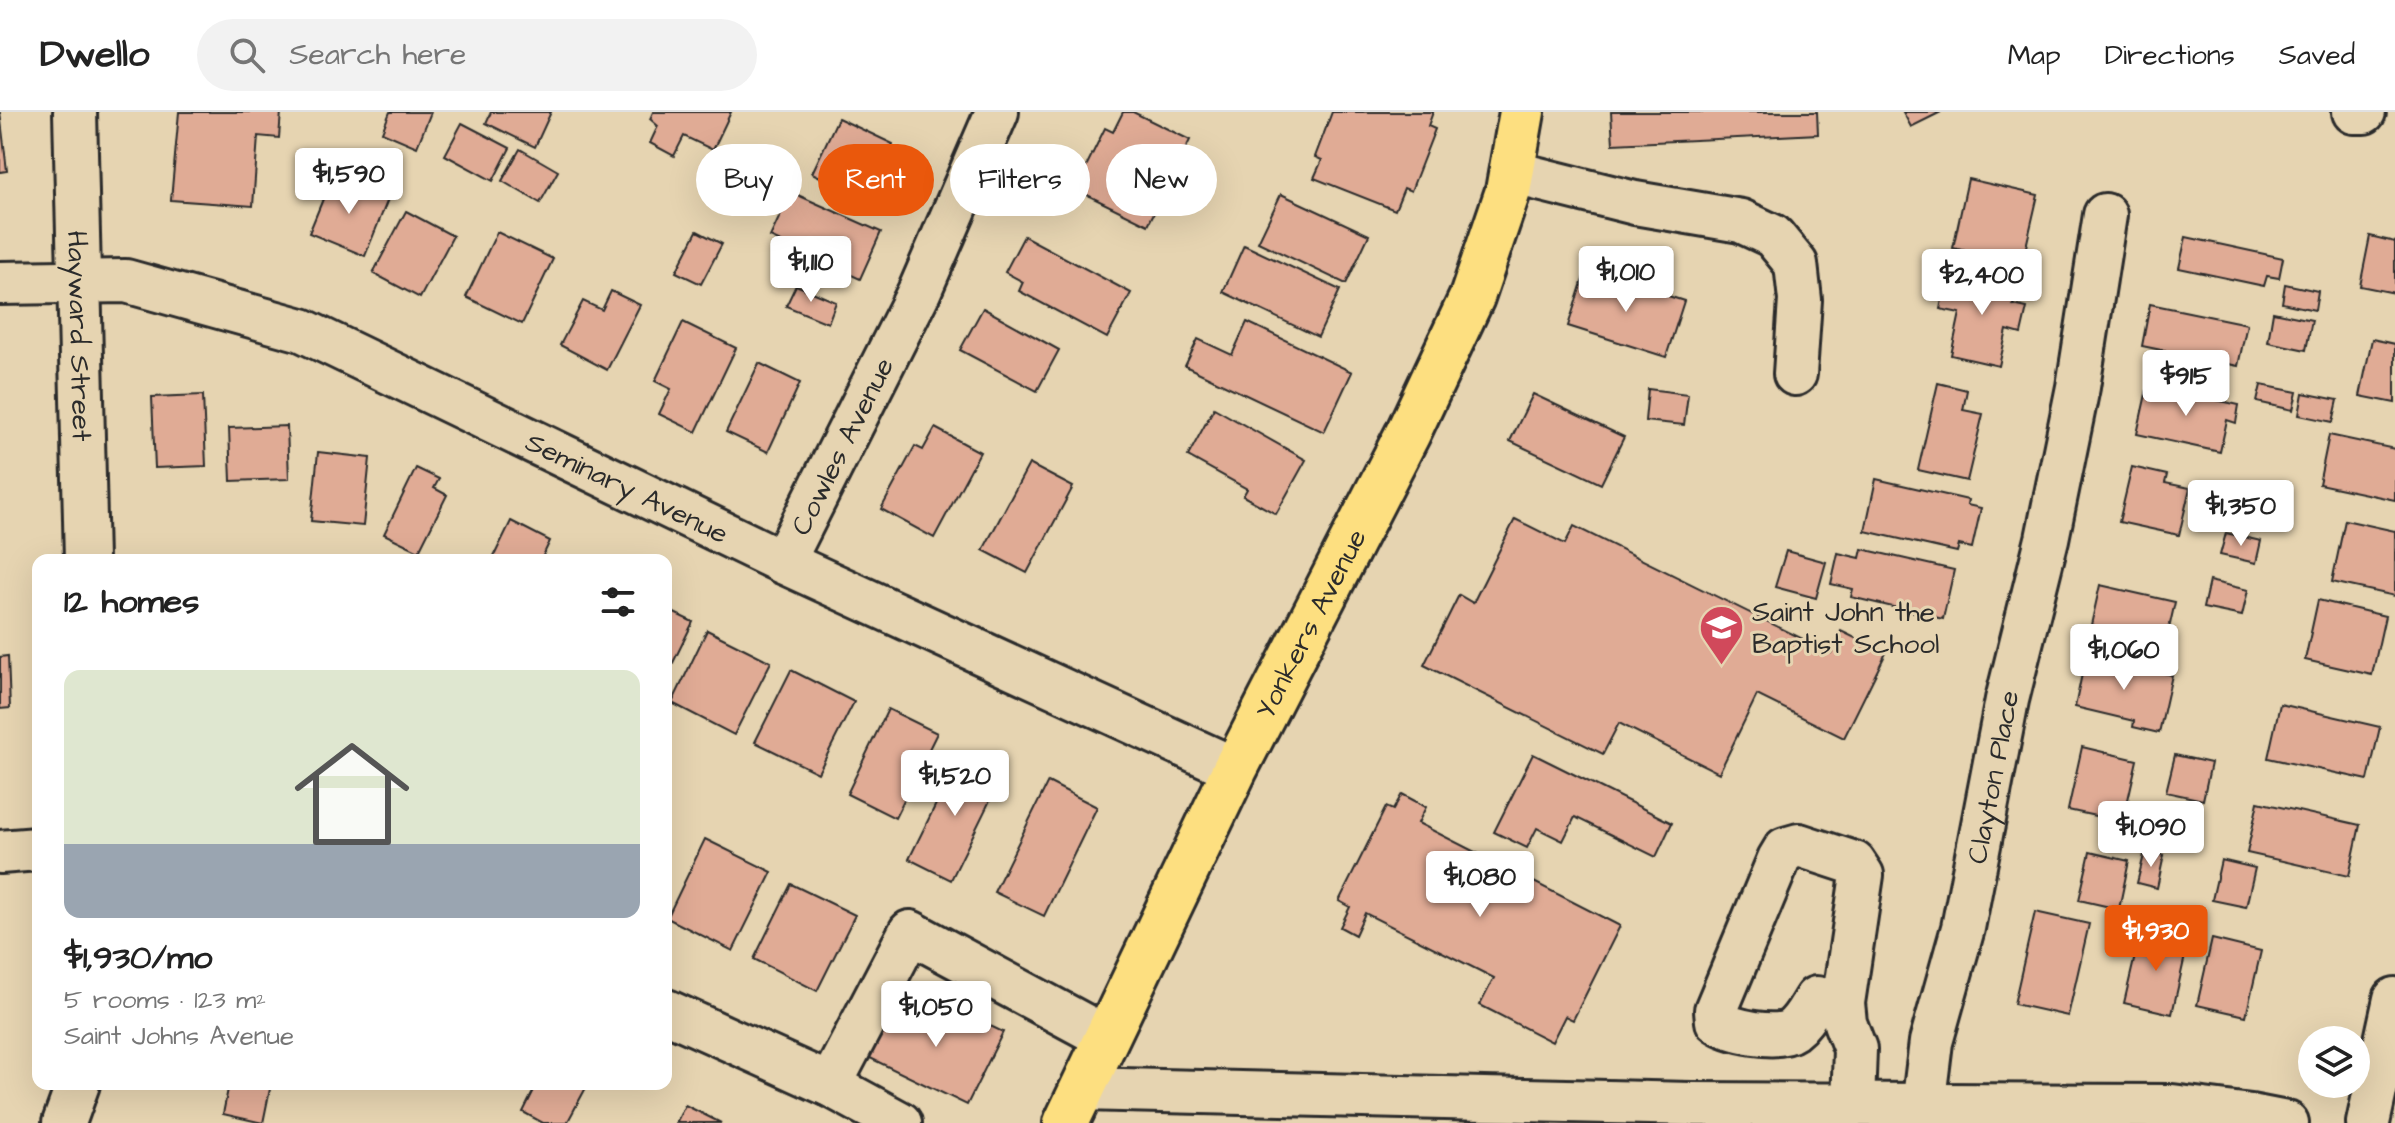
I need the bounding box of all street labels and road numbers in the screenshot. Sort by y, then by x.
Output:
street label: Hayward Street [56,230,101,443]
street label: Cowles Avenue [782,351,904,542]
street label: Seminary Avenue [519,423,735,554]
street label: Yonkers Avenue [1246,522,1376,726]
street label: Clayton Place [1958,686,2030,867]

